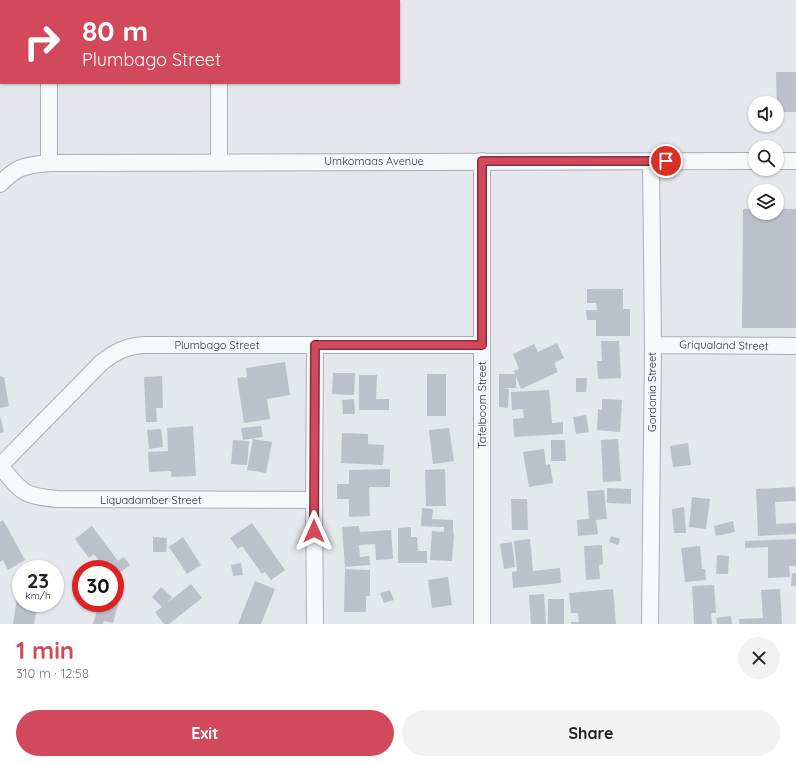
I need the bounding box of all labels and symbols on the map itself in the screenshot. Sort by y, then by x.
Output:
pin [649,144,683,178]
street label: Umkomaas Avenue [324,154,424,168]
street label: Griqualand Street [679,337,769,353]
street label: Plumbago Street [174,338,260,352]
street label: Gordonia Street [645,352,659,432]
street label: Tafelboom Street [475,361,489,449]
street label: Liquadamber Street [100,493,202,507]
position arrow [293,510,335,552]
speed limit sign: 30 [72,560,124,612]

